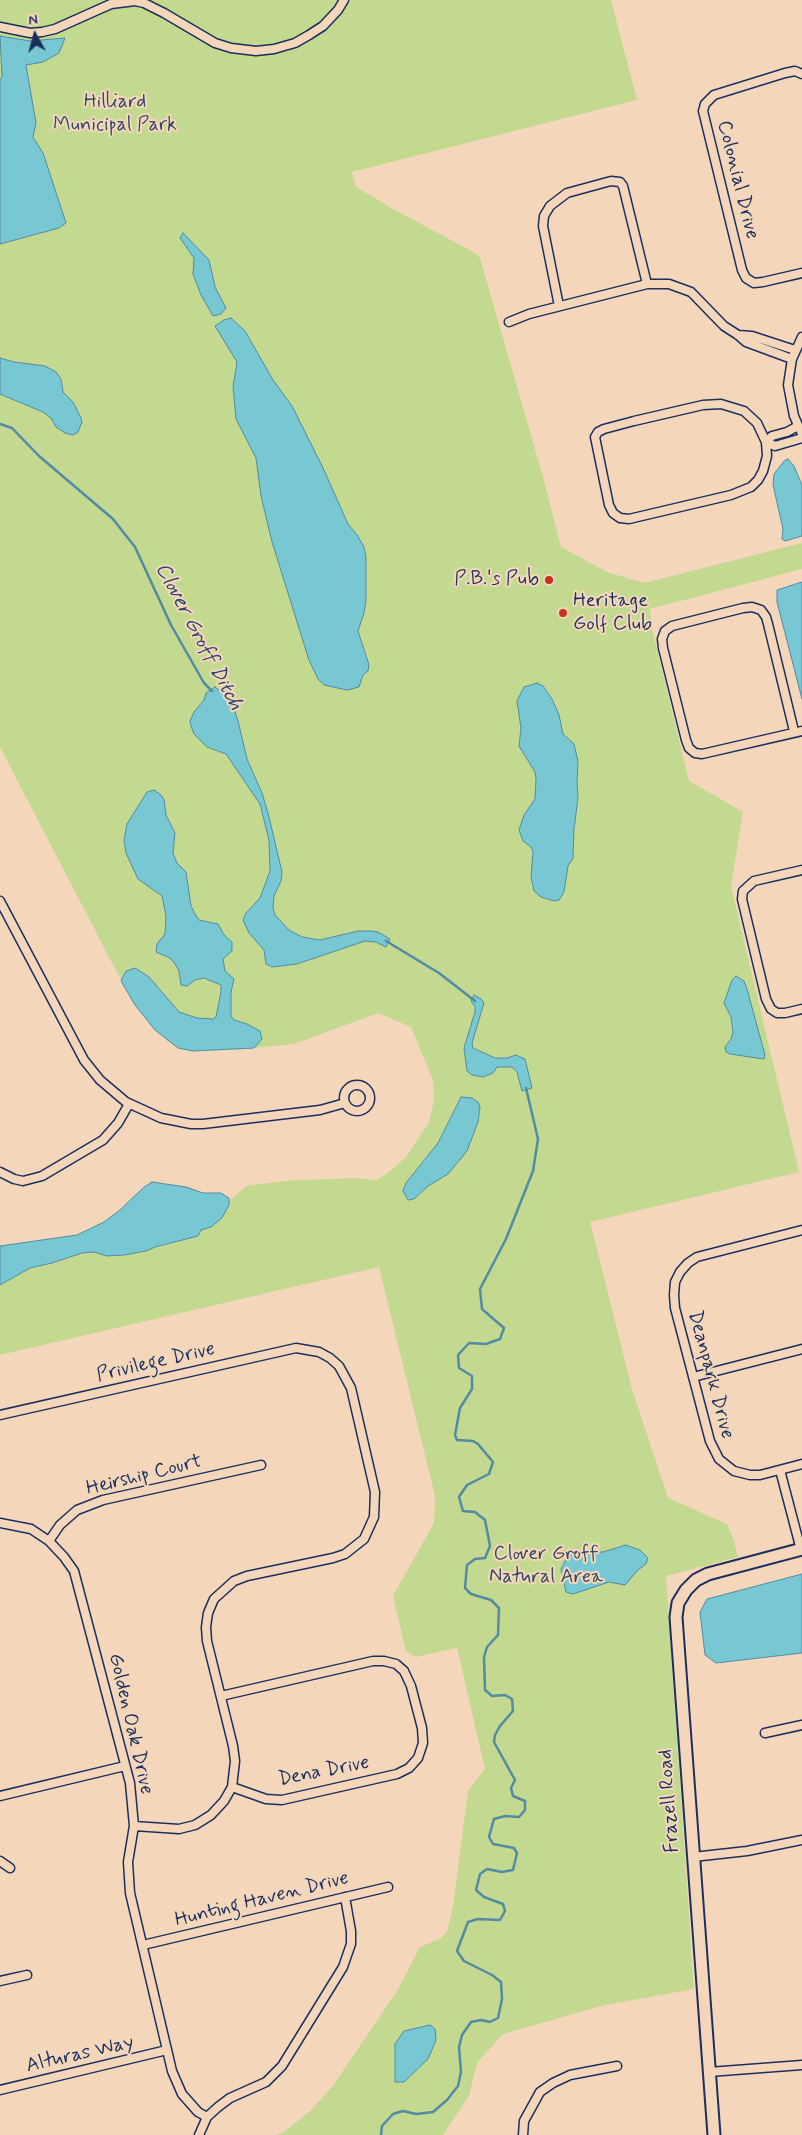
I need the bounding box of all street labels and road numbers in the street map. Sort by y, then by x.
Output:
street label: Colonial Drive [711,118,763,242]
street label: Deanpark Drive [681,1308,739,1442]
street label: Privilege Drive [94,1338,218,1388]
street label: Heirship Court [84,1450,204,1502]
street label: Golden Oak Drive [102,1651,158,1797]
street label: Frazell Road [654,1748,686,1854]
street label: Dena Drive [276,1751,372,1793]
street label: Hunting Haven Drive [173,1867,351,1933]
street label: Alturas Way [24,2031,136,2079]

